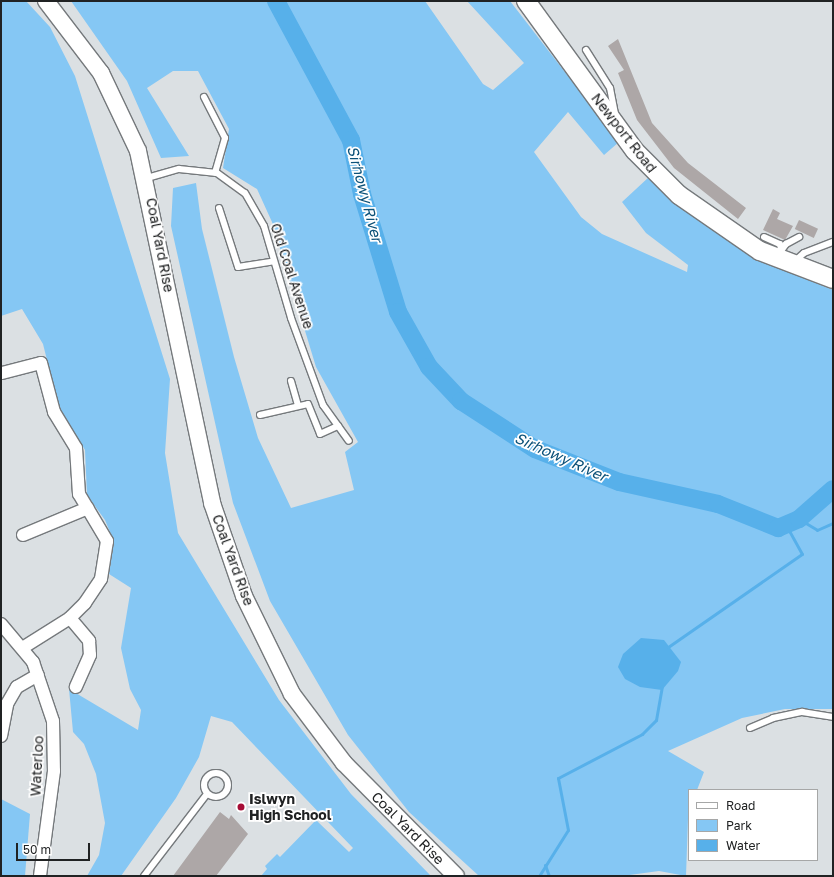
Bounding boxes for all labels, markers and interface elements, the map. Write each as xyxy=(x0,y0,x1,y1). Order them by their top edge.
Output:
street label: Newport Road xyxy=(588,90,660,176)
water label: Sirhowy River xyxy=(343,144,387,244)
street label: Coal Yard Rise xyxy=(143,196,177,294)
street label: Old Coal Avenue xyxy=(267,221,317,331)
water label: Sirhowy River xyxy=(512,429,610,485)
street label: Coal Yard Rise xyxy=(209,512,257,608)
street label: Waterloo xyxy=(27,735,47,797)
street label: Coal Yard Rise xyxy=(368,788,448,868)
legend xyxy=(688,789,818,861)
place label: Islwyn High School xyxy=(249,791,331,824)
text: Road xyxy=(726,798,755,813)
marker: Islwyn High School xyxy=(236,802,246,812)
text: Park xyxy=(726,818,752,833)
scale bar xyxy=(18,835,92,861)
text: Water xyxy=(726,838,760,853)
text: 50 m xyxy=(23,842,51,857)

